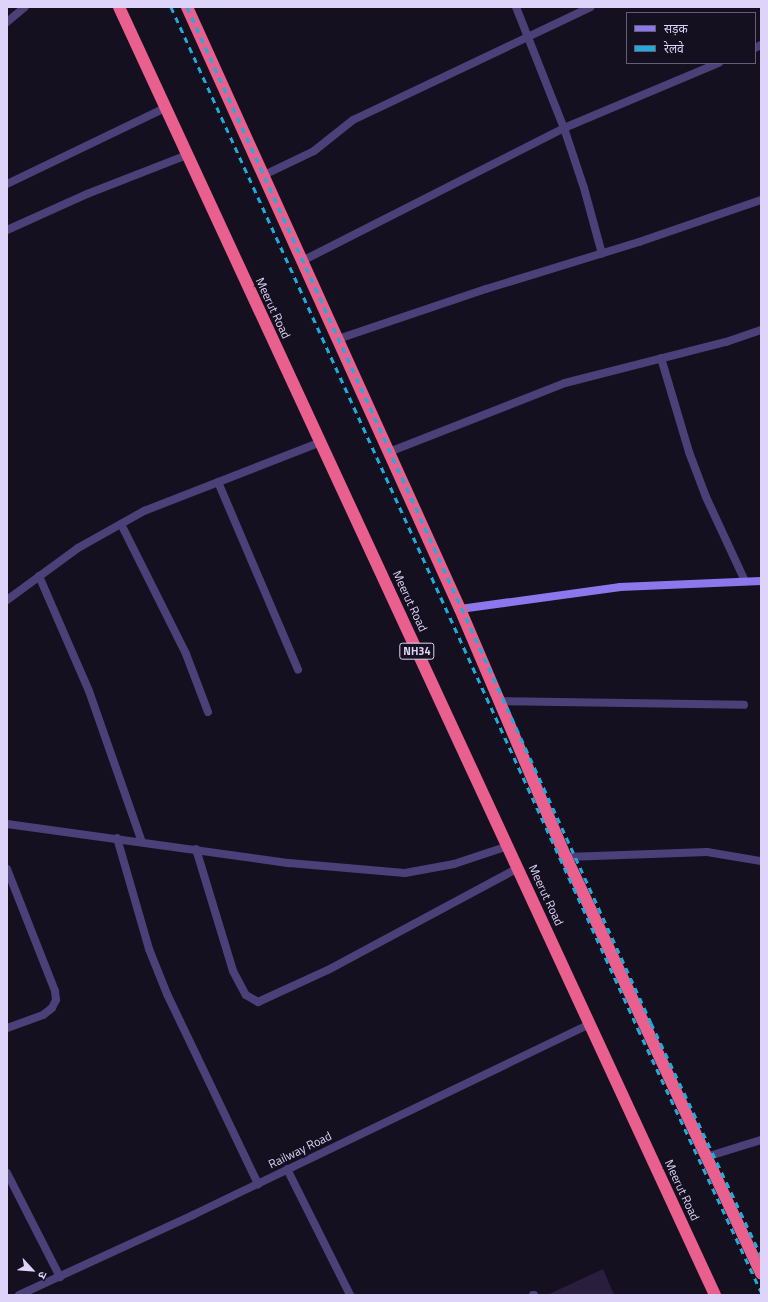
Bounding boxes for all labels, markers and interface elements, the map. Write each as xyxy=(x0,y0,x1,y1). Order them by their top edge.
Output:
legend xyxy=(626,12,756,64)
text: सड़क xyxy=(664,19,688,38)
text: रेलवे xyxy=(664,39,684,58)
street label: Meerut Road xyxy=(253,275,293,341)
street label: Meerut Road xyxy=(390,568,430,634)
road number: NH34 xyxy=(399,642,435,660)
street label: Meerut Road xyxy=(526,862,566,928)
street label: Railway Road xyxy=(266,1129,334,1171)
street label: Meerut Road xyxy=(662,1157,702,1223)
north arrow xyxy=(12,1250,52,1290)
text: उ xyxy=(34,1269,51,1282)

